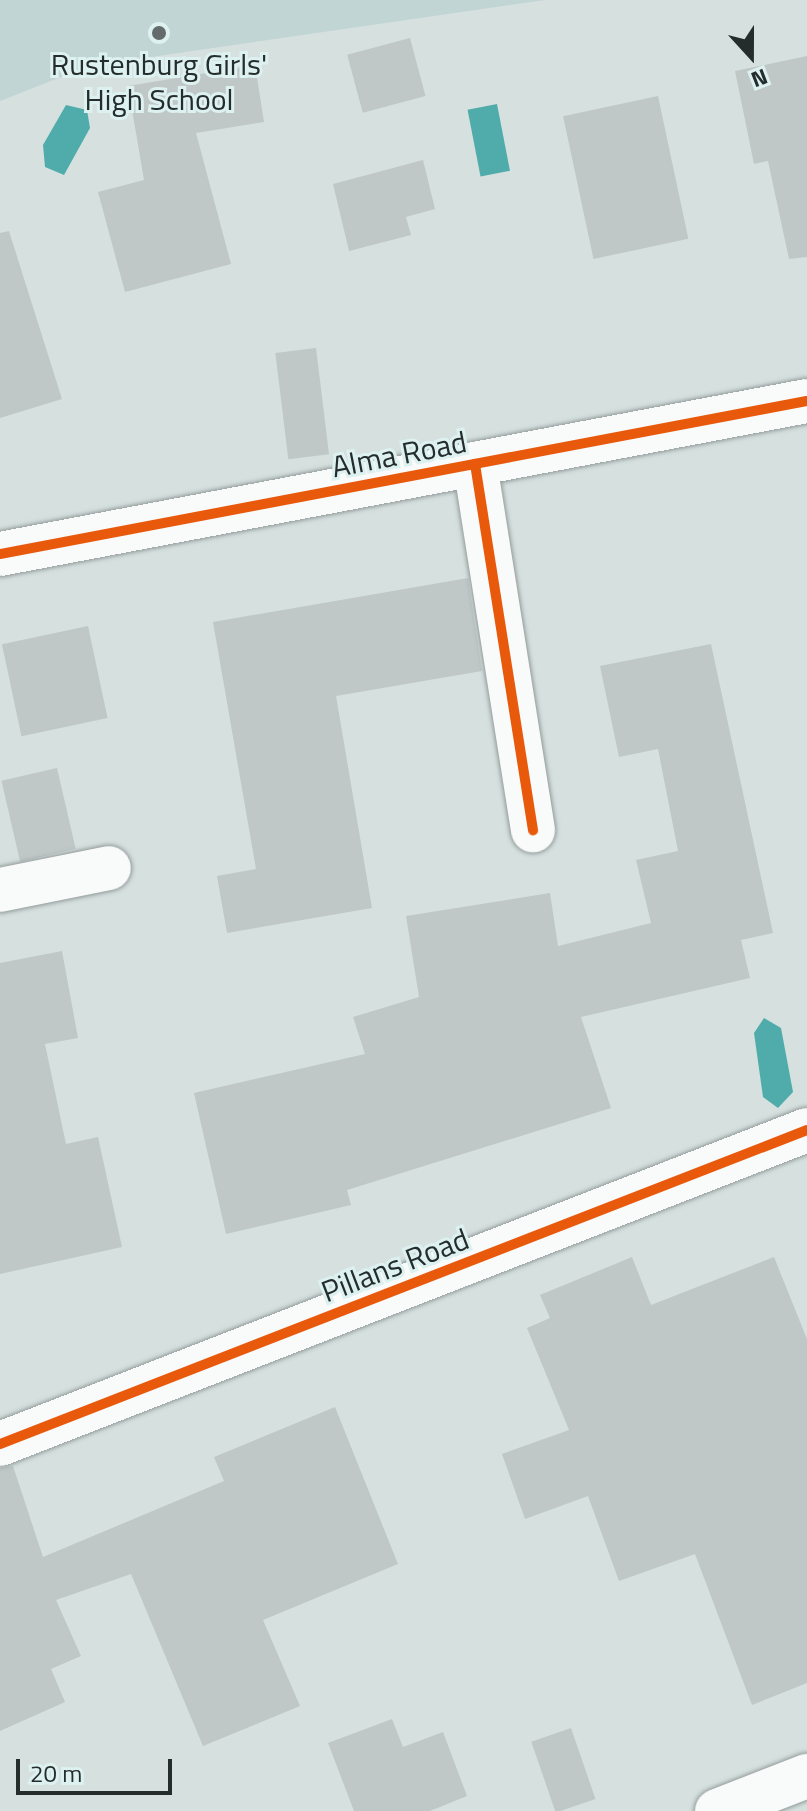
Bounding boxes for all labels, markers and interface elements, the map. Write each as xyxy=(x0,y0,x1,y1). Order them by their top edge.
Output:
north arrow xyxy=(711,16,791,96)
marker: Rustenburg Girls' High School xyxy=(150,24,168,42)
place label: Rustenburg Girls' High School xyxy=(51,46,267,116)
text: N xyxy=(746,60,773,97)
street label: Alma Road xyxy=(329,423,469,485)
street label: Pillans Road xyxy=(316,1220,474,1310)
scale bar xyxy=(20,1743,176,1793)
text: 20 m xyxy=(30,1755,82,1791)

